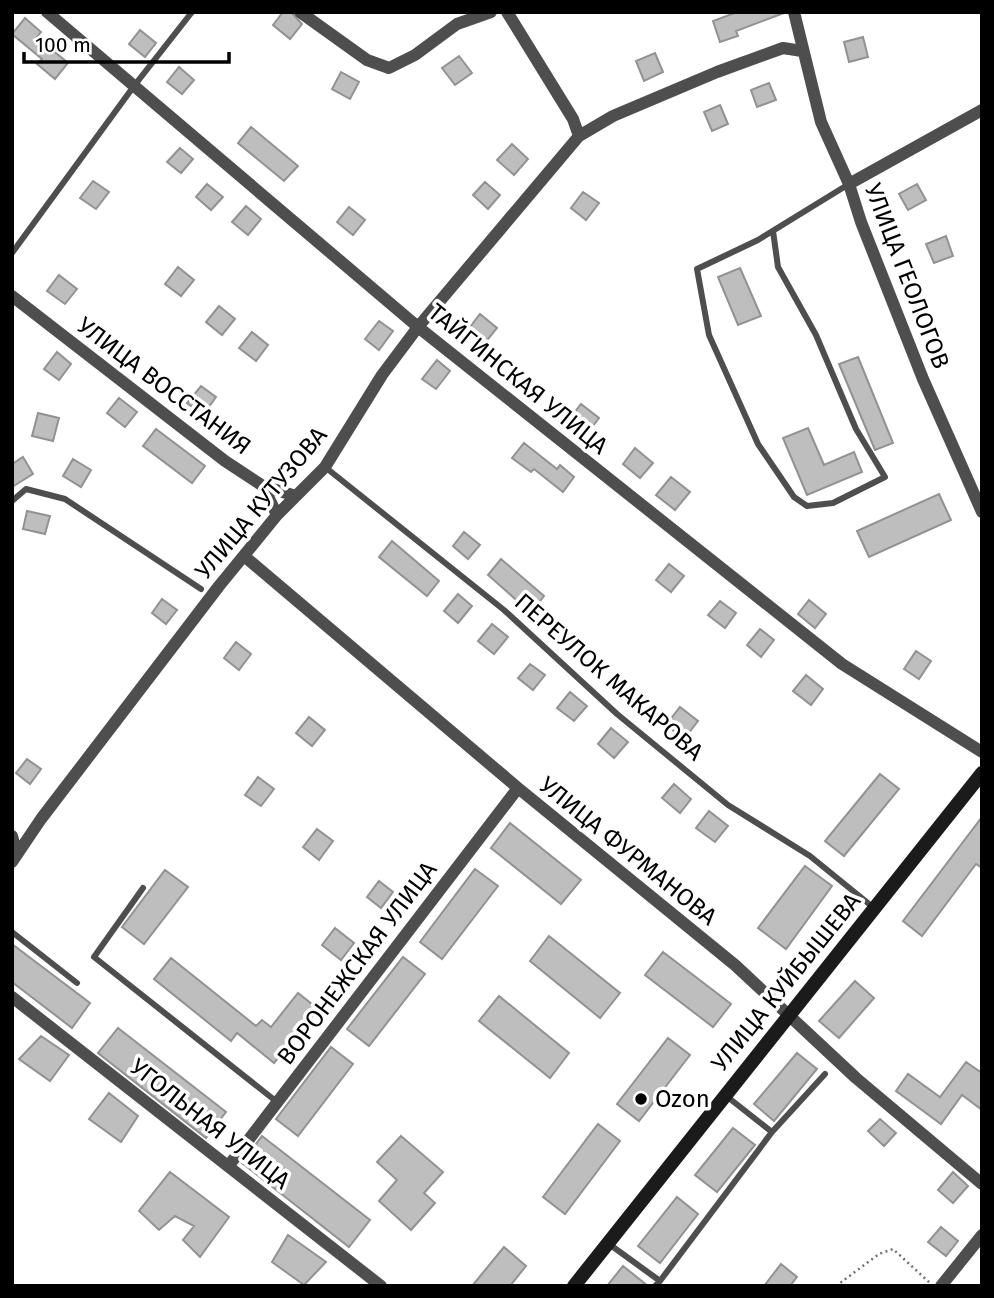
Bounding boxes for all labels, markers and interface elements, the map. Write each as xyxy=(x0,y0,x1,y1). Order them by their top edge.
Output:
scale bar xyxy=(24,21,229,65)
text: 100 m xyxy=(35,32,91,58)
street label: УЛИЦА ГЕОЛОГОВ xyxy=(859,180,955,372)
street label: ТАЙГИНСКАЯ УЛИЦА xyxy=(423,298,614,460)
street label: УЛИЦА ВОССТАНИЯ xyxy=(72,312,256,460)
street label: УЛИЦА КУТУЗОВА xyxy=(189,421,333,585)
street label: ПЕРЕУЛОК МАКАРОВА xyxy=(509,588,709,767)
street label: УЛИЦА ФУРМАНОВА xyxy=(534,771,722,931)
street label: ВОРОНЕЖСКАЯ УЛИЦА xyxy=(272,856,443,1070)
street label: УЛИЦА КУЙБЫШЕВА xyxy=(706,887,867,1077)
street label: УГОЛЬНАЯ УЛИЦА xyxy=(125,1053,296,1195)
place label: Ozon xyxy=(655,1085,710,1113)
marker: Ozon xyxy=(633,1091,649,1107)

